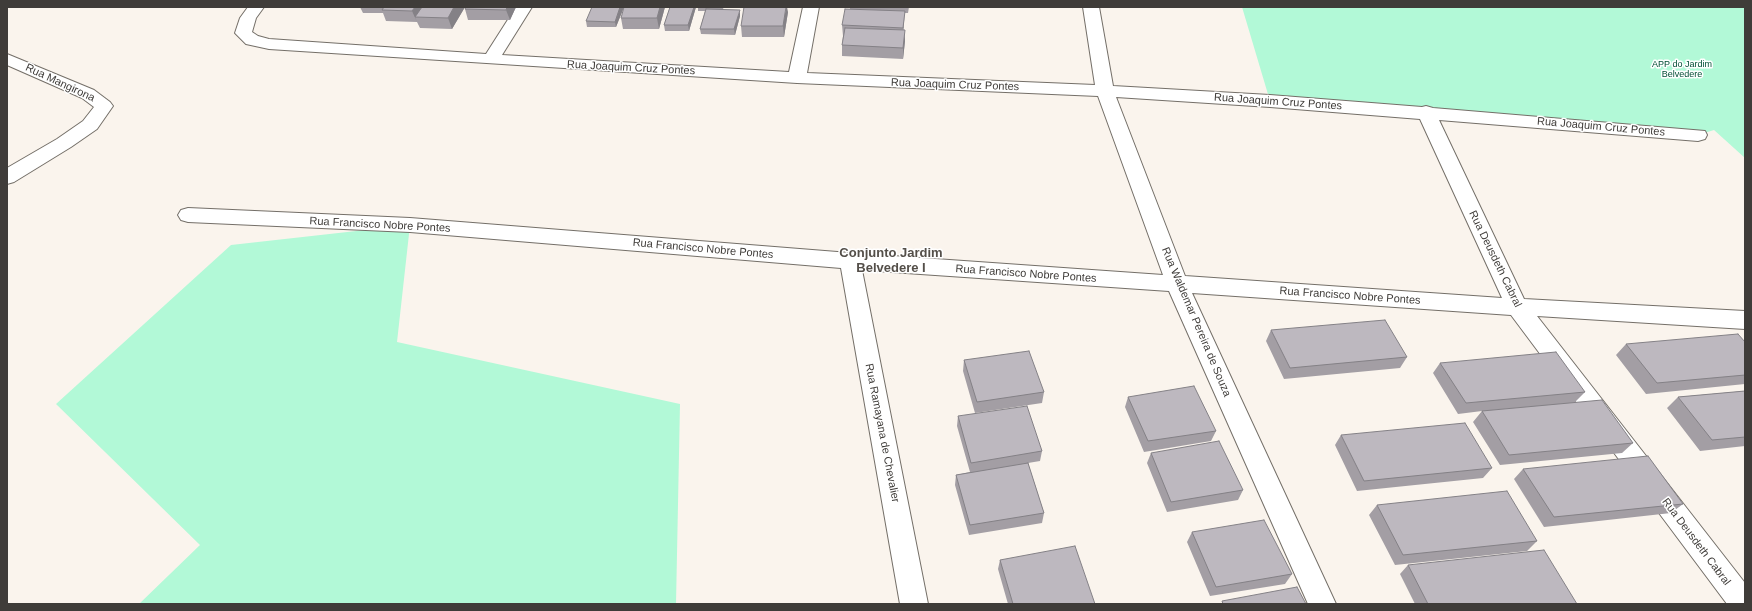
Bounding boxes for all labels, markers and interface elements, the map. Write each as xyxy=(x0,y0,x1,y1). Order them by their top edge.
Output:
street label: Rua Joaquim Cruz Pontes xyxy=(567,58,695,78)
park label: APP do Jardim Belvedere xyxy=(1652,60,1712,81)
street label: Rua Mangirona xyxy=(23,61,97,105)
street label: Rua Joaquim Cruz Pontes xyxy=(891,76,1019,94)
street label: Rua Joaquim Cruz Pontes xyxy=(1213,91,1343,113)
street label: Rua Joaquim Cruz Pontes xyxy=(1536,115,1666,139)
street label: Rua Deusdeth Cabral xyxy=(1466,209,1524,309)
street label: Rua Francisco Nobre Pontes xyxy=(309,215,451,235)
street label: Rua Francisco Nobre Pontes xyxy=(632,236,774,262)
district label: Conjunto Jardim Belvedere I xyxy=(839,245,943,276)
street label: Rua Waldemar Pereira de Souza xyxy=(1158,245,1234,399)
street label: Rua Francisco Nobre Pontes xyxy=(955,262,1097,286)
street label: Rua Francisco Nobre Pontes xyxy=(1279,284,1421,308)
street label: Rua Ramayana de Chevalier xyxy=(862,362,902,504)
street label: Rua Deusdeth Cabral xyxy=(1659,496,1733,588)

